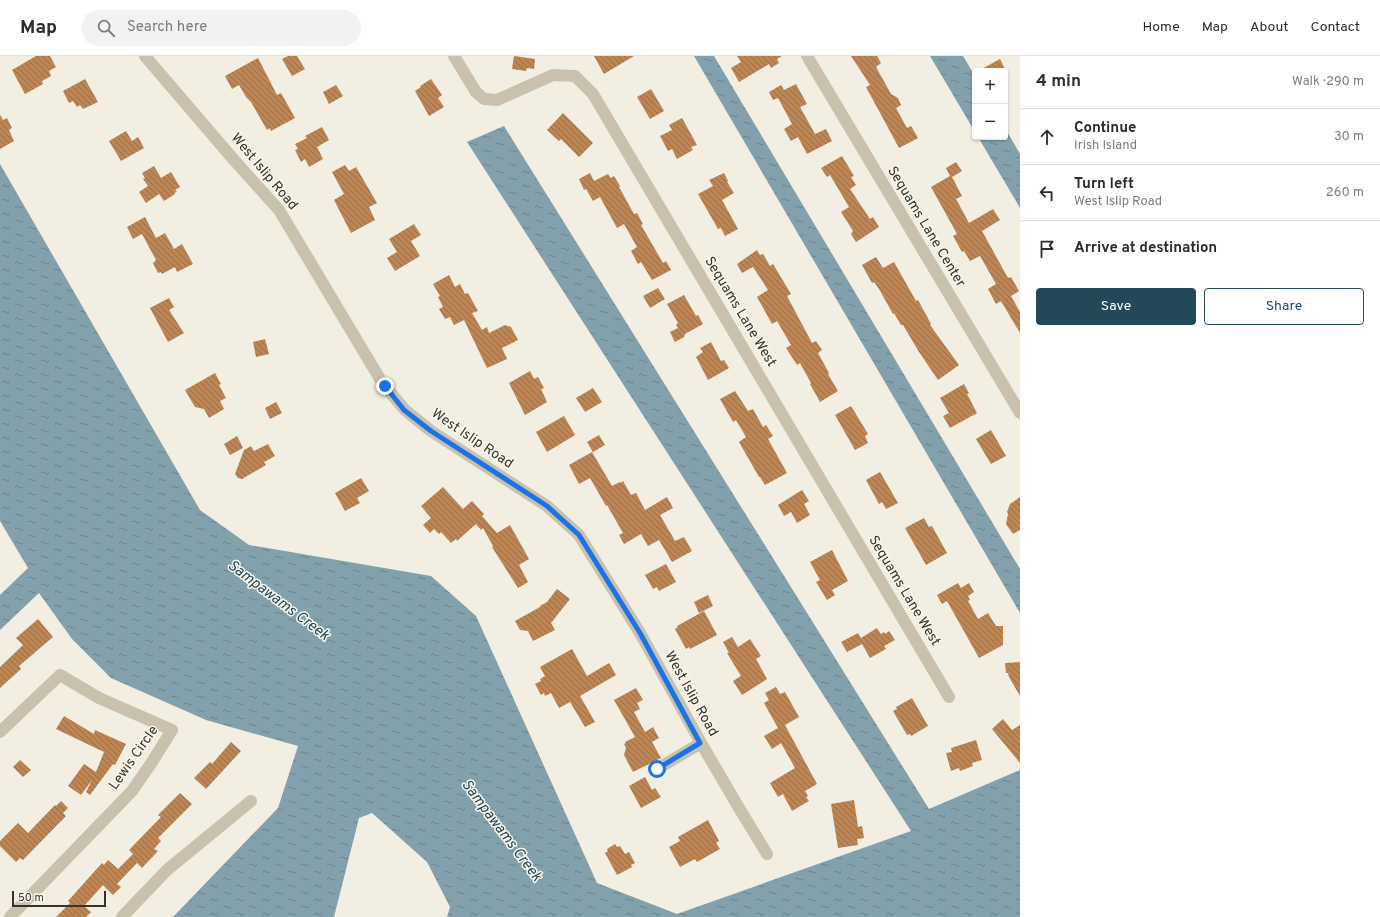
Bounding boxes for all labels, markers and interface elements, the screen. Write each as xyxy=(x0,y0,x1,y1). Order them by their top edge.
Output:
search box xyxy=(81,10,361,46)
text: Map xyxy=(20,16,57,40)
icon: search xyxy=(95,17,117,39)
text: Search here xyxy=(127,18,207,37)
text: Home xyxy=(1143,19,1180,36)
text: Map xyxy=(1202,19,1228,36)
text: About xyxy=(1250,19,1289,36)
text: Contact xyxy=(1311,19,1360,36)
map controls xyxy=(972,68,1008,140)
button: + xyxy=(972,68,1008,104)
text: 4 min xyxy=(1036,71,1081,93)
text: Walk · 290 m xyxy=(1292,74,1364,90)
button: − xyxy=(972,104,1008,140)
text: Continue xyxy=(1074,119,1136,138)
icon: ahead xyxy=(1036,126,1058,148)
text: 30 m xyxy=(1334,129,1364,145)
street label: West Islip Road xyxy=(227,130,301,214)
text: Irish Island xyxy=(1074,138,1137,154)
street label: Sequams Lane Center xyxy=(883,163,969,291)
text: Turn left xyxy=(1074,175,1134,194)
icon: left xyxy=(1036,182,1058,204)
text: 260 m xyxy=(1326,185,1364,201)
text: West Islip Road xyxy=(1074,194,1162,210)
icon: arrive xyxy=(1036,238,1058,260)
text: Arrive at destination xyxy=(1074,239,1217,258)
street label: Sequams Lane West xyxy=(700,254,780,370)
button: Save xyxy=(1036,288,1196,325)
button: Share xyxy=(1204,288,1364,325)
route end xyxy=(376,377,394,395)
street label: West Islip Road xyxy=(428,405,516,473)
street label: Sequams Lane West xyxy=(864,533,944,649)
water label: Sampawams Creek xyxy=(223,556,333,646)
street label: West Islip Road xyxy=(661,648,721,740)
street label: Lewis Circle xyxy=(106,723,162,793)
route start xyxy=(648,760,666,778)
water label: Sampawams Creek xyxy=(456,776,546,886)
scale bar xyxy=(12,889,106,908)
text: 50 m xyxy=(18,891,44,905)

